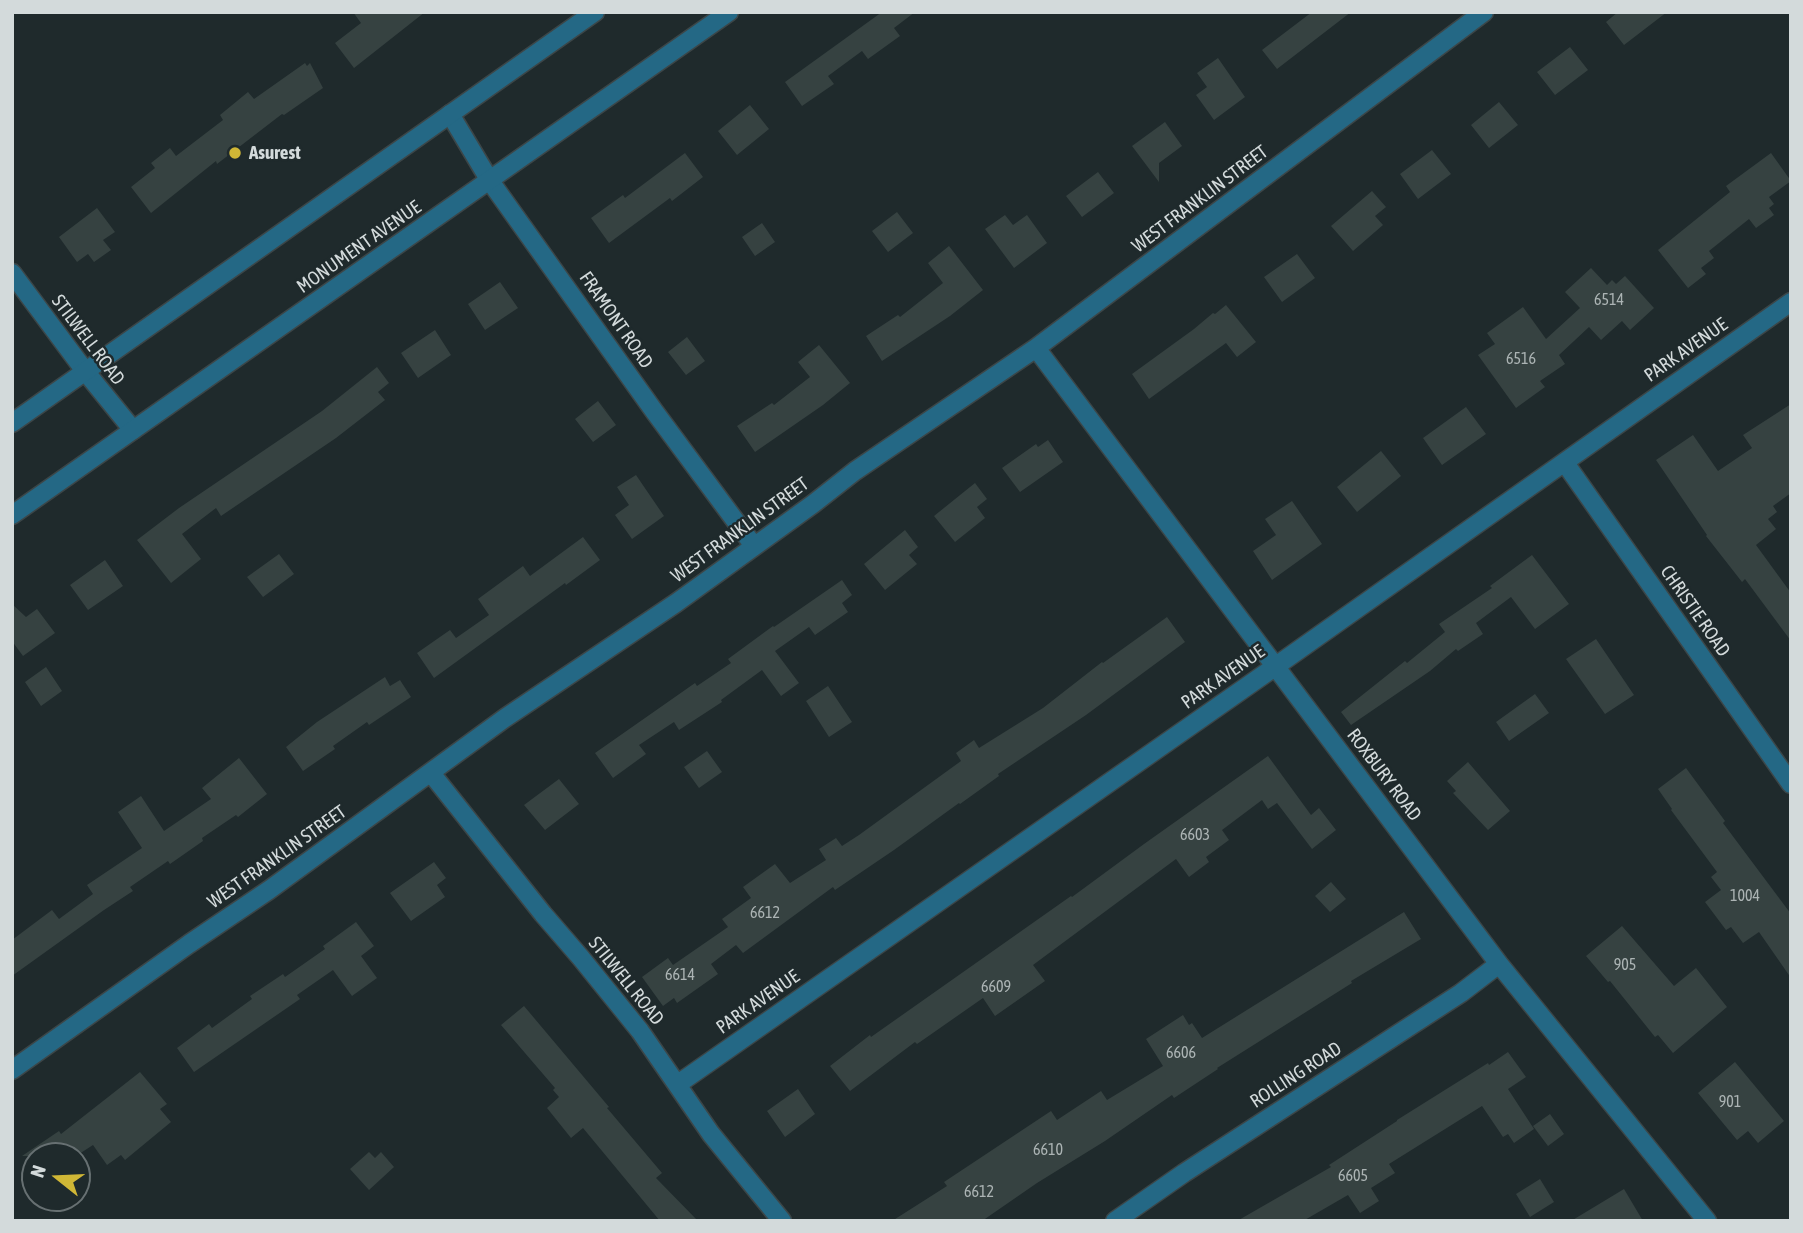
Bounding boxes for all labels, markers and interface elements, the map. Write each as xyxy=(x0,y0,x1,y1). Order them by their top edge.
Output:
street label: WEST FRANKLIN STREET xyxy=(1128,141,1272,257)
place label: Asurest xyxy=(249,142,301,164)
marker: Asurest xyxy=(227,145,243,161)
street label: MONUMENT AVENUE xyxy=(293,196,425,298)
street label: FRAMONT ROAD xyxy=(574,267,658,373)
street label: STILWELL ROAD xyxy=(47,290,129,390)
house number: 6514 xyxy=(1594,290,1624,310)
street label: PARK AVENUE xyxy=(1640,313,1732,387)
house number: 6516 xyxy=(1506,349,1536,369)
street label: WEST FRANKLIN STREET xyxy=(667,473,813,587)
street label: CHRISTIE ROAD xyxy=(1655,561,1735,661)
street label: PARK AVENUE xyxy=(1177,640,1269,714)
street label: ROXBURY ROAD xyxy=(1342,724,1426,826)
street label: WEST FRANKLIN STREET xyxy=(203,801,351,913)
house number: 6603 xyxy=(1180,825,1210,845)
house number: 1004 xyxy=(1730,886,1760,906)
house number: 6612 xyxy=(750,903,780,923)
street label: STILWELL ROAD xyxy=(583,932,669,1030)
house number: 905 xyxy=(1614,955,1636,975)
house number: 6614 xyxy=(665,965,695,985)
street label: PARK AVENUE xyxy=(712,965,804,1039)
house number: 6609 xyxy=(981,977,1011,997)
street label: ROLLING ROAD xyxy=(1246,1037,1346,1113)
house number: 6606 xyxy=(1166,1043,1196,1063)
house number: 901 xyxy=(1719,1092,1741,1112)
house number: 6610 xyxy=(1033,1140,1063,1160)
north arrow xyxy=(21,1142,91,1212)
text: N xyxy=(26,1162,50,1180)
house number: 6605 xyxy=(1338,1166,1368,1186)
house number: 6612 xyxy=(964,1182,994,1202)

